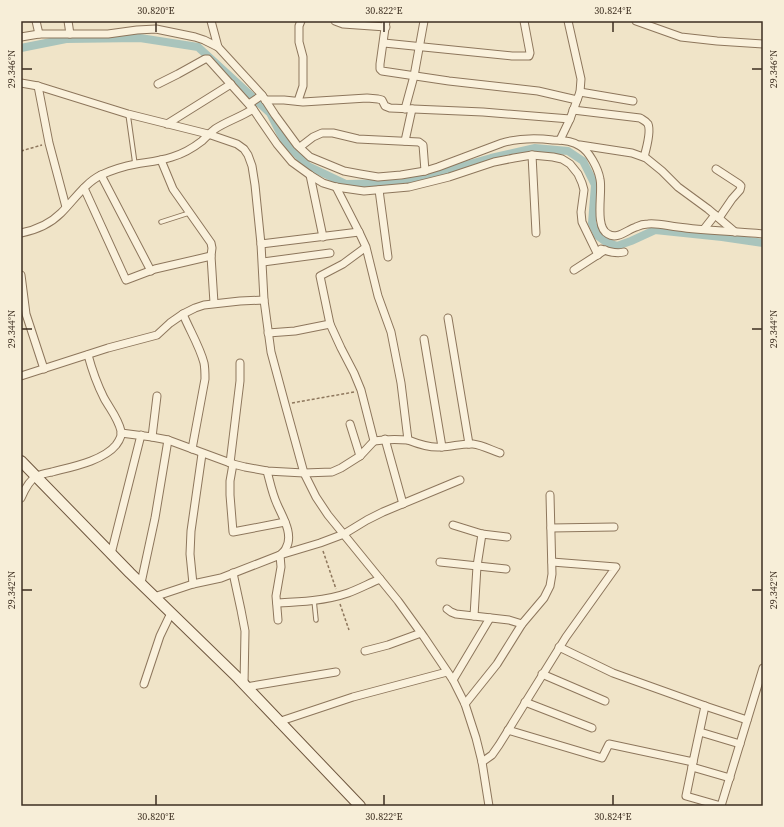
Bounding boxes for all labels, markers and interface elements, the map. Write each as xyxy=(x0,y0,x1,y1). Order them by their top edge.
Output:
text: 30.820°E xyxy=(137,4,175,17)
text: 30.822°E xyxy=(365,4,403,17)
text: 30.824°E xyxy=(594,4,632,17)
text: 29.346°N xyxy=(5,50,18,88)
text: 29.346°N xyxy=(767,50,780,88)
text: 29.344°N xyxy=(5,310,18,348)
text: 29.344°N xyxy=(767,310,780,348)
text: 29.342°N xyxy=(5,571,18,609)
text: 29.342°N xyxy=(767,571,780,609)
text: 30.820°E xyxy=(137,810,175,823)
text: 30.822°E xyxy=(365,810,403,823)
text: 30.824°E xyxy=(594,810,632,823)

